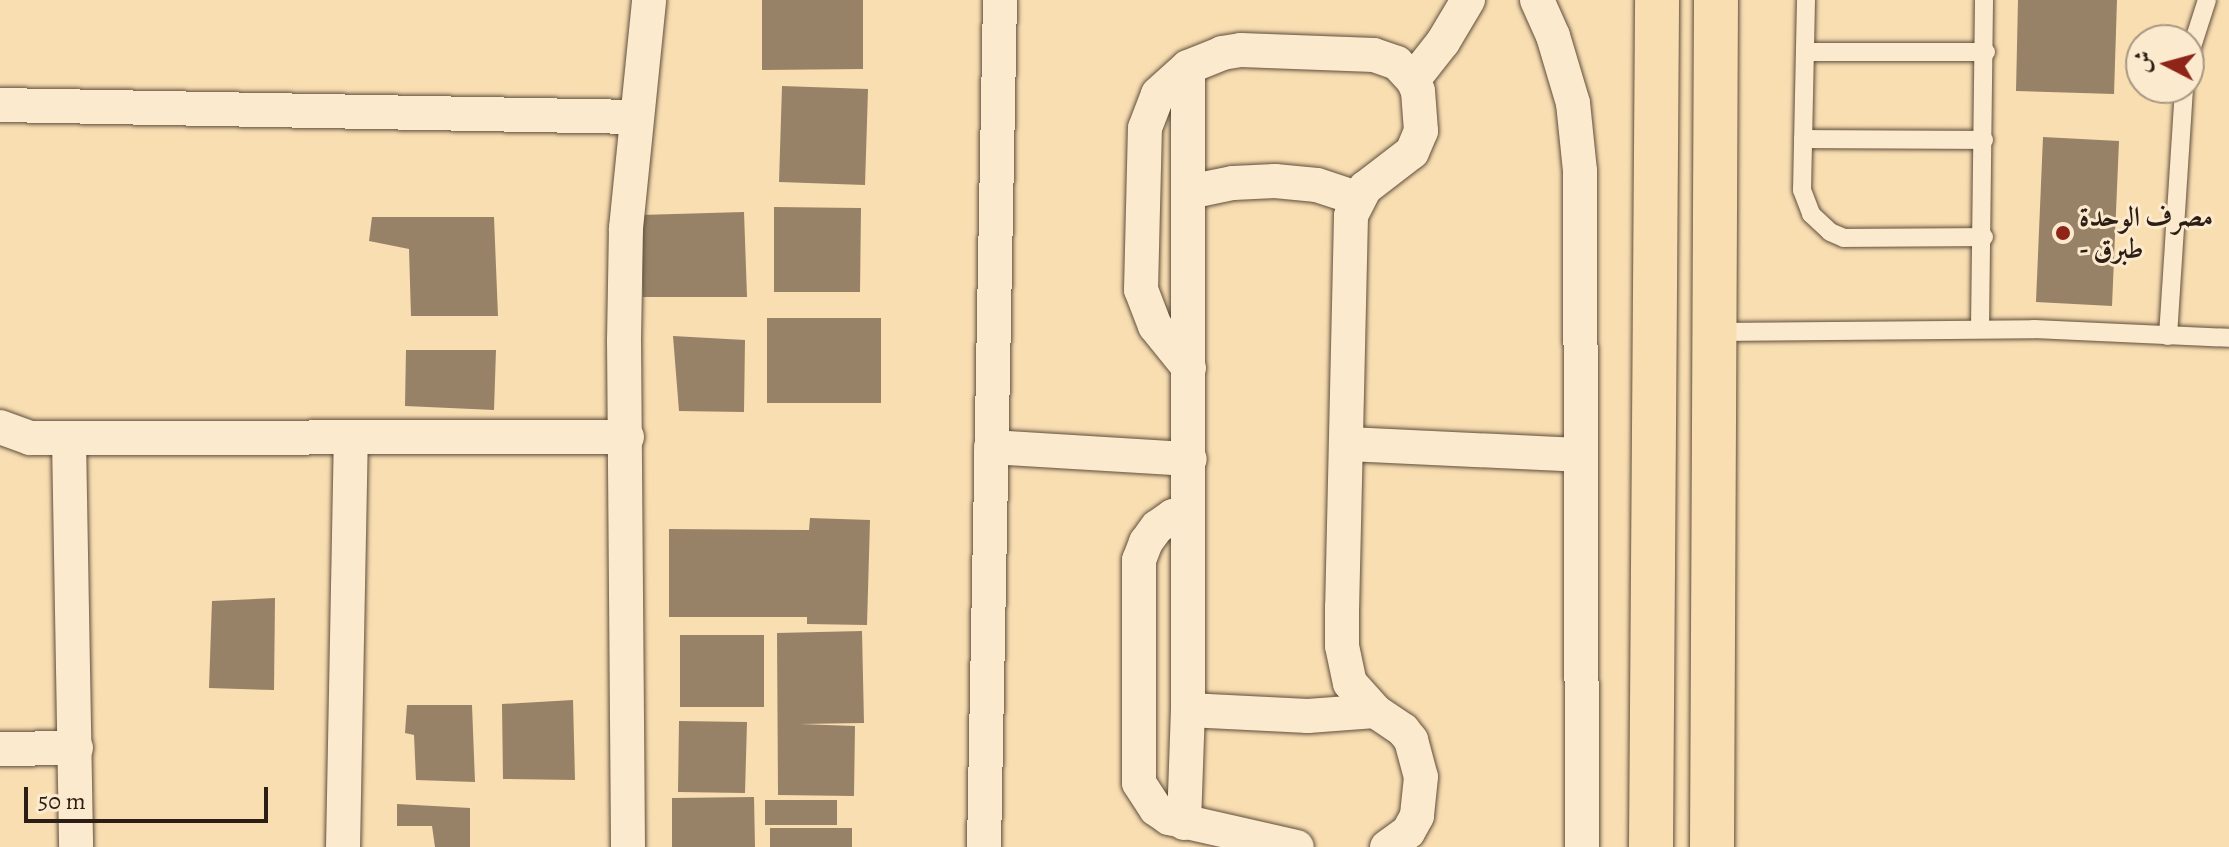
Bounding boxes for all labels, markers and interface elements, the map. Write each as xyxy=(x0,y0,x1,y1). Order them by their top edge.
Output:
north arrow xyxy=(2125,24,2205,104)
text: ش xyxy=(2127,49,2159,74)
place label: مصرف الوحدة - طبرق xyxy=(2079,200,2213,266)
marker: مصرف الوحدة - طبرق xyxy=(2054,224,2072,242)
scale bar xyxy=(28,771,272,821)
text: 50 m xyxy=(38,785,86,817)

